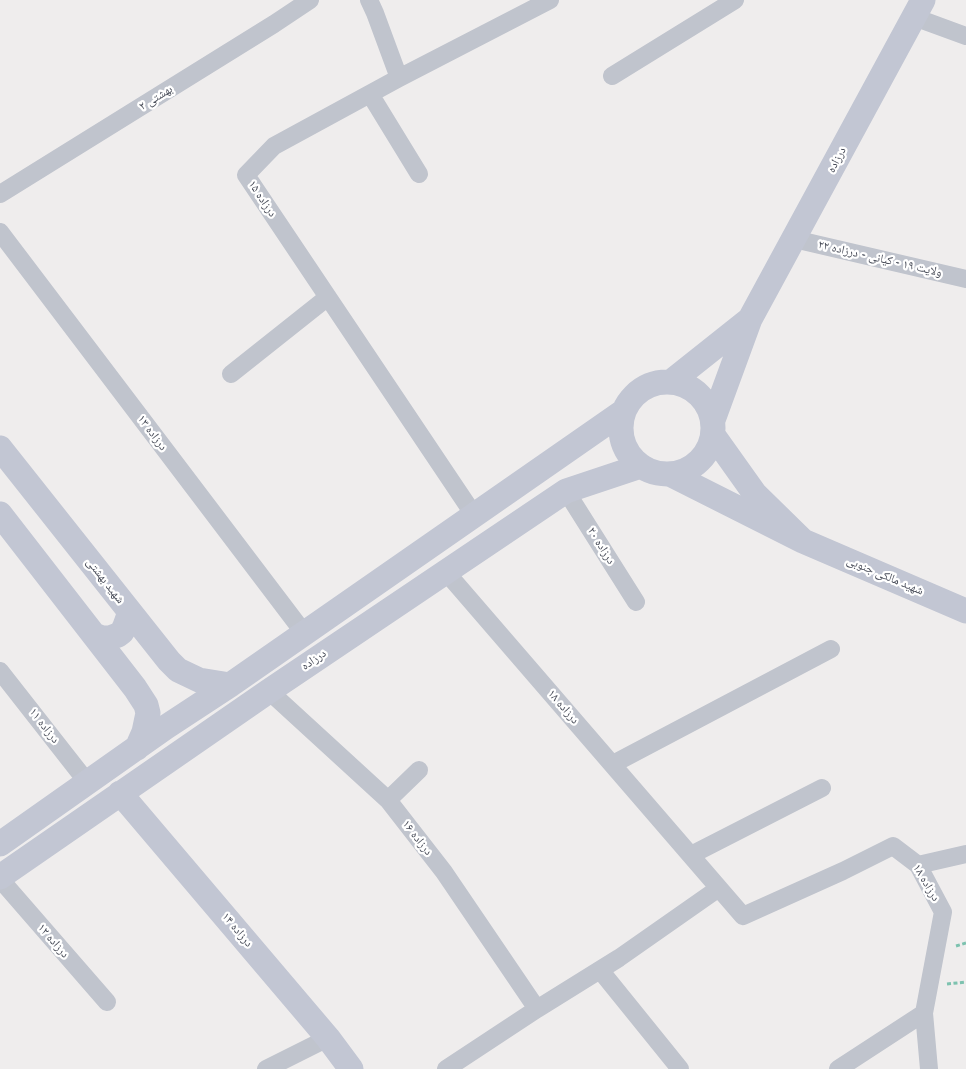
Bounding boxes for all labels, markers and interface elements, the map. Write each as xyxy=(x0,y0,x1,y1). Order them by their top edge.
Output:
street label: بهشتی ۲ xyxy=(137,82,175,114)
street label: درزاده xyxy=(824,145,850,175)
street label: درزاده ۱۵ xyxy=(245,178,279,220)
street label: ولایت ۱۹ - کیانی - درزاده ۲۲ xyxy=(817,238,943,280)
street label: درزاده ۱۳ xyxy=(134,412,170,454)
street label: درزاده ۲۰ xyxy=(584,525,618,567)
street label: شهید مالکی جنوبی xyxy=(845,553,925,599)
street label: شهید بهشتی xyxy=(83,555,127,607)
street label: درزاده xyxy=(299,646,329,674)
street label: درزاده ۱۸ xyxy=(544,687,582,727)
street label: درزاده ۱۱ xyxy=(26,705,62,747)
street label: درزاده ۱۶ xyxy=(399,817,435,859)
street label: درزاده ۱۸ xyxy=(909,862,943,904)
street label: درزاده ۱۴ xyxy=(218,910,256,950)
street label: درزاده ۱۲ xyxy=(34,921,72,961)

